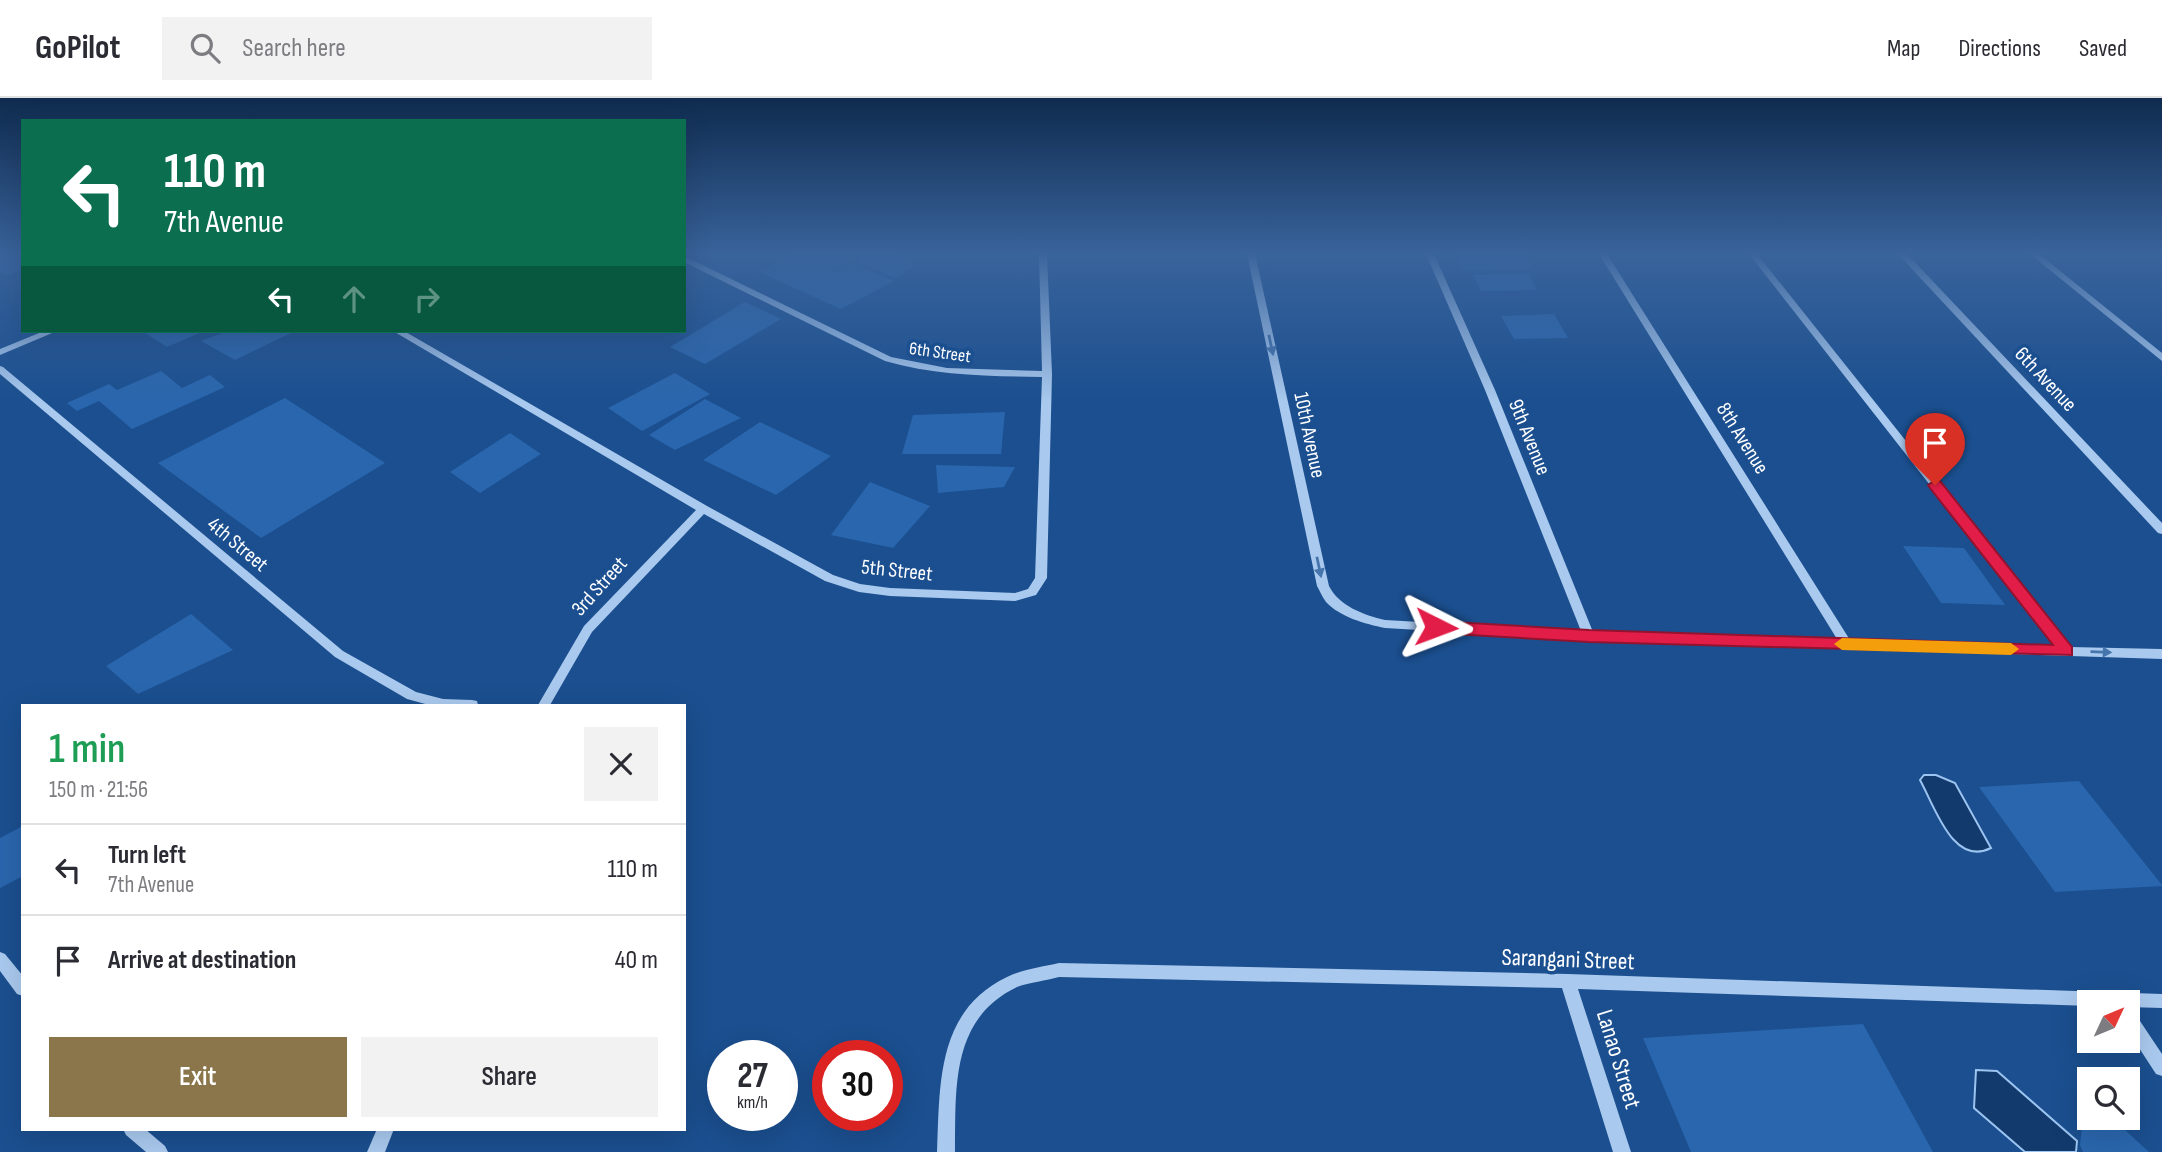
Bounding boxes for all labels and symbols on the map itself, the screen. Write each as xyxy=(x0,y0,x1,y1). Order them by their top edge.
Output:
one-way arrow xyxy=(1266,334,1277,356)
street label: 6th Street xyxy=(908,338,973,367)
street label: 6th Avenue xyxy=(2009,342,2082,417)
street label: 10th Avenue xyxy=(1288,390,1331,480)
street label: 9th Avenue xyxy=(1503,396,1556,479)
street label: 8th Avenue xyxy=(1711,398,1774,479)
pin xyxy=(1905,413,1965,485)
street label: 4th Street xyxy=(202,512,273,577)
street label: 3rd Street xyxy=(566,552,632,621)
street label: 5th Street xyxy=(860,554,934,587)
one-way arrow xyxy=(1314,556,1325,578)
position arrow xyxy=(1399,590,1473,664)
one-way arrow xyxy=(2090,647,2112,658)
street label: Sarangani Street xyxy=(1501,943,1635,976)
north arrow xyxy=(2077,990,2140,1054)
street label: Lanao Street xyxy=(1590,1006,1647,1112)
speed limit sign: 30 xyxy=(812,1040,903,1131)

